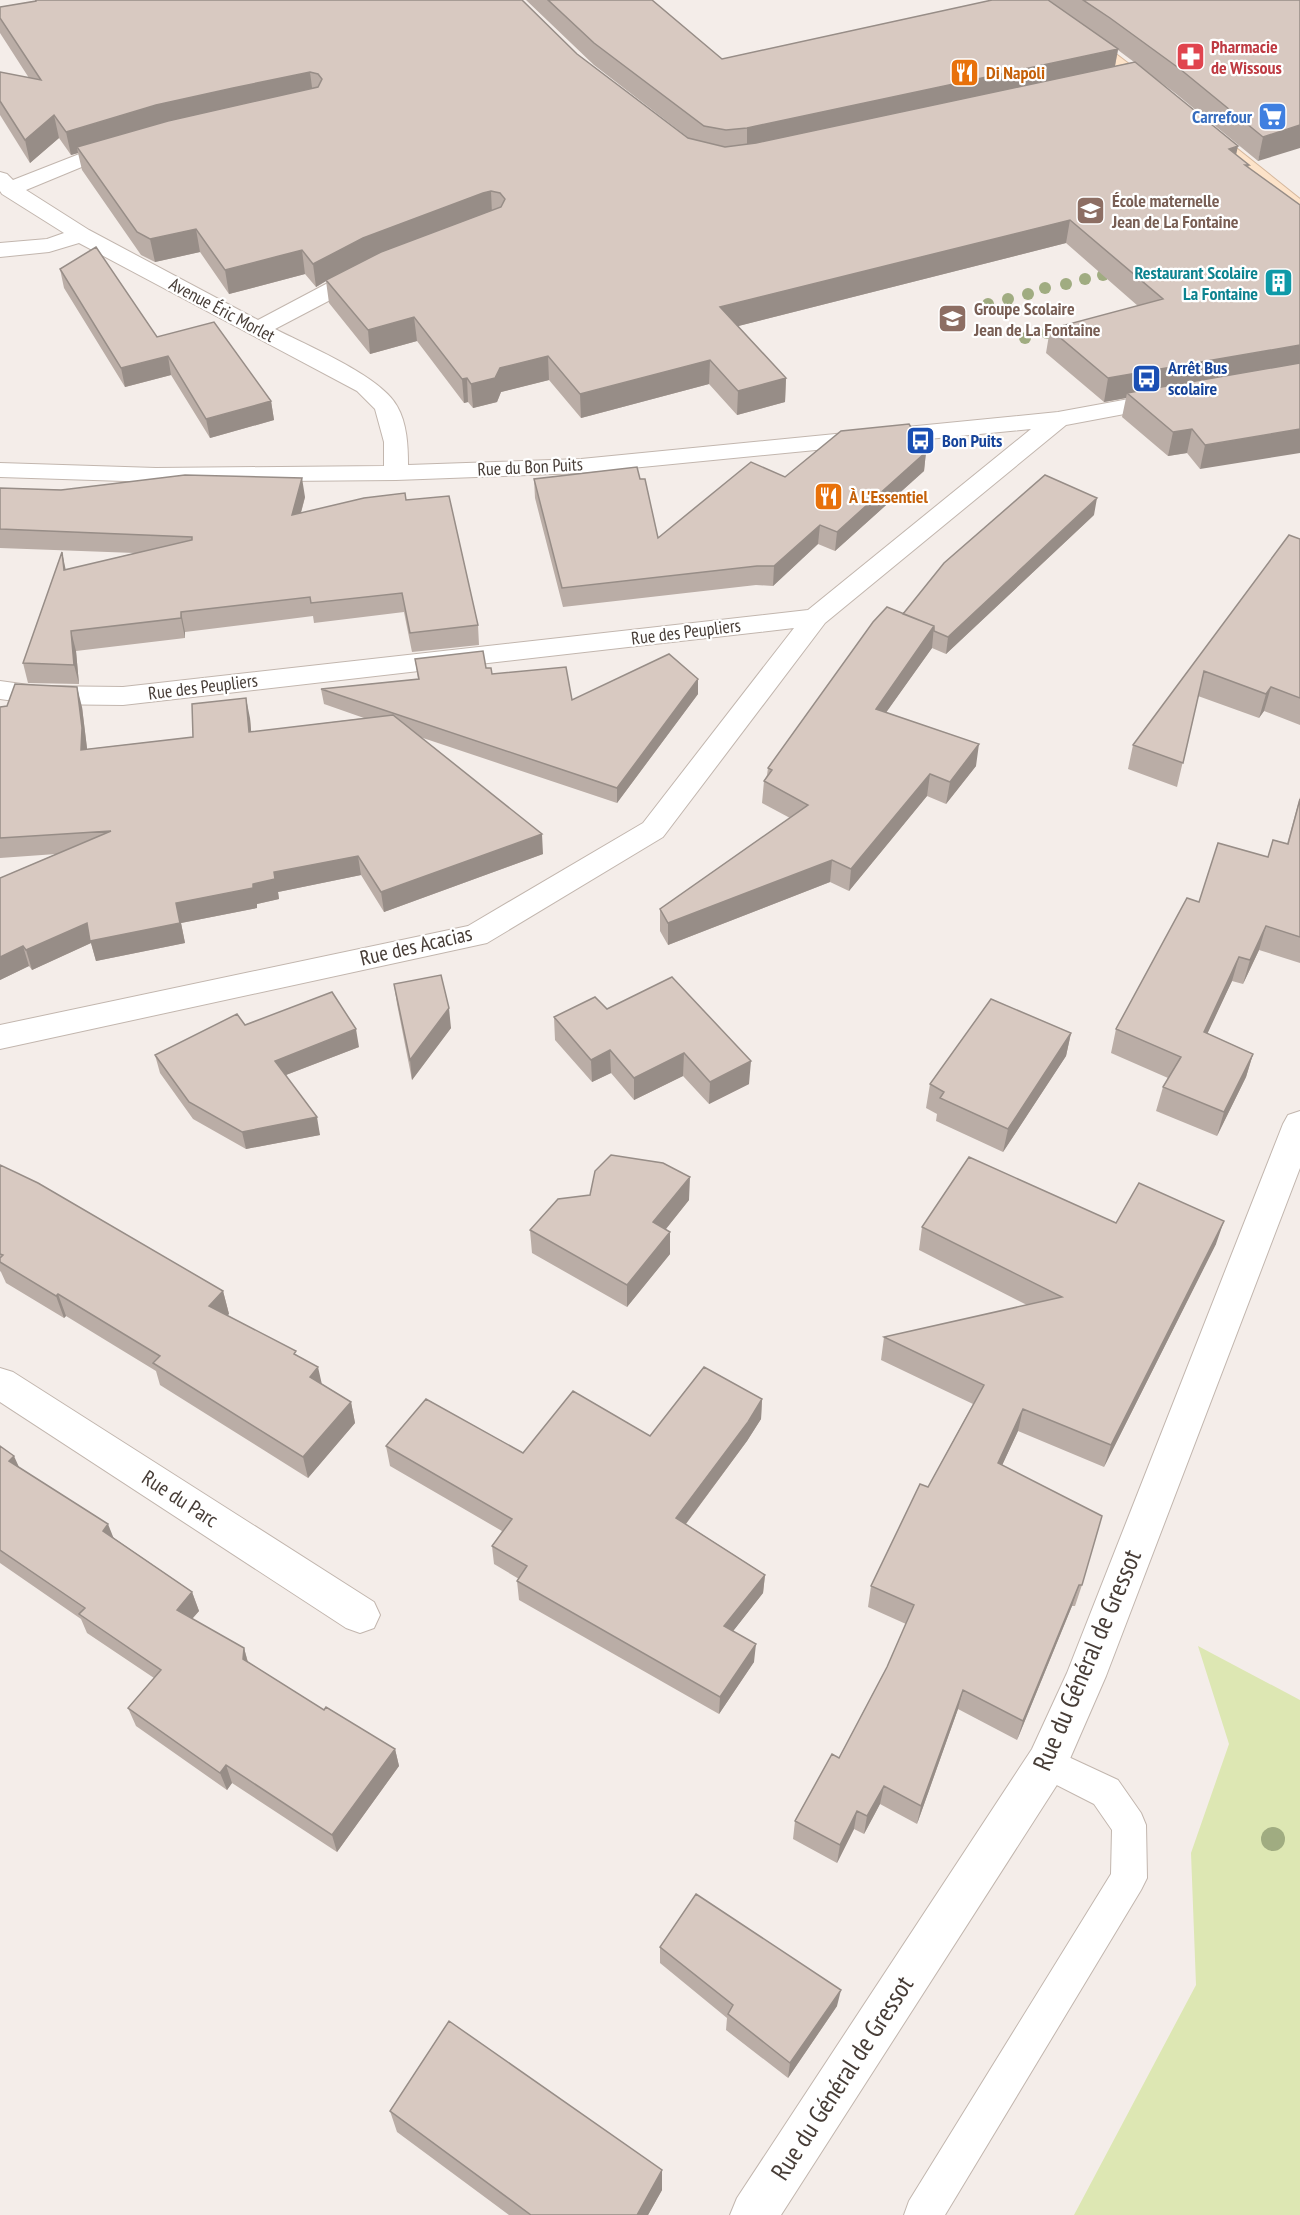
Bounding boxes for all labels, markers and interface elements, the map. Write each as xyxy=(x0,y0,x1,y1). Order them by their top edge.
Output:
place label: Pharmacie de Wissous xyxy=(1211,35,1282,79)
pharmacy icon: Pharmacie de Wissous xyxy=(1174,41,1206,73)
restaurant icon: Di Napoli xyxy=(949,57,981,89)
place label: Di Napoli xyxy=(986,61,1045,84)
supermarket icon: Carrefour xyxy=(1257,101,1289,133)
place label: Carrefour xyxy=(1192,105,1253,128)
place label: École maternelle Jean de La Fontaine xyxy=(1111,189,1239,233)
school or university icon: École maternelle Jean de La Fontaine xyxy=(1075,195,1107,227)
place label: Restaurant Scolaire La Fontaine xyxy=(1134,261,1258,305)
building icon: Restaurant Scolaire La Fontaine xyxy=(1263,267,1295,299)
street label: Avenue Éric Morlet xyxy=(165,272,279,347)
place label: Groupe Scolaire Jean de La Fontaine xyxy=(973,297,1101,341)
school or university icon: Groupe Scolaire Jean de La Fontaine xyxy=(937,303,969,335)
place label: Arrêt Bus scolaire xyxy=(1167,356,1227,400)
bus stop icon: Arrêt Bus scolaire xyxy=(1131,362,1163,394)
bus stop icon: Bon Puits xyxy=(905,425,937,457)
place label: Bon Puits xyxy=(942,429,1002,452)
street label: Rue du Bon Puits xyxy=(477,452,583,481)
restaurant icon: À L'Essentiel xyxy=(812,481,844,513)
place label: À L'Essentiel xyxy=(848,485,929,508)
street label: Rue des Peupliers xyxy=(630,613,742,650)
street label: Rue des Peupliers xyxy=(147,668,259,705)
street label: Rue des Acacias xyxy=(357,920,475,972)
street label: Rue du Parc xyxy=(137,1464,224,1533)
street label: Rue du Général de Gressot xyxy=(1025,1544,1148,1775)
street label: Rue du Général de Gressot xyxy=(763,1969,920,2186)

